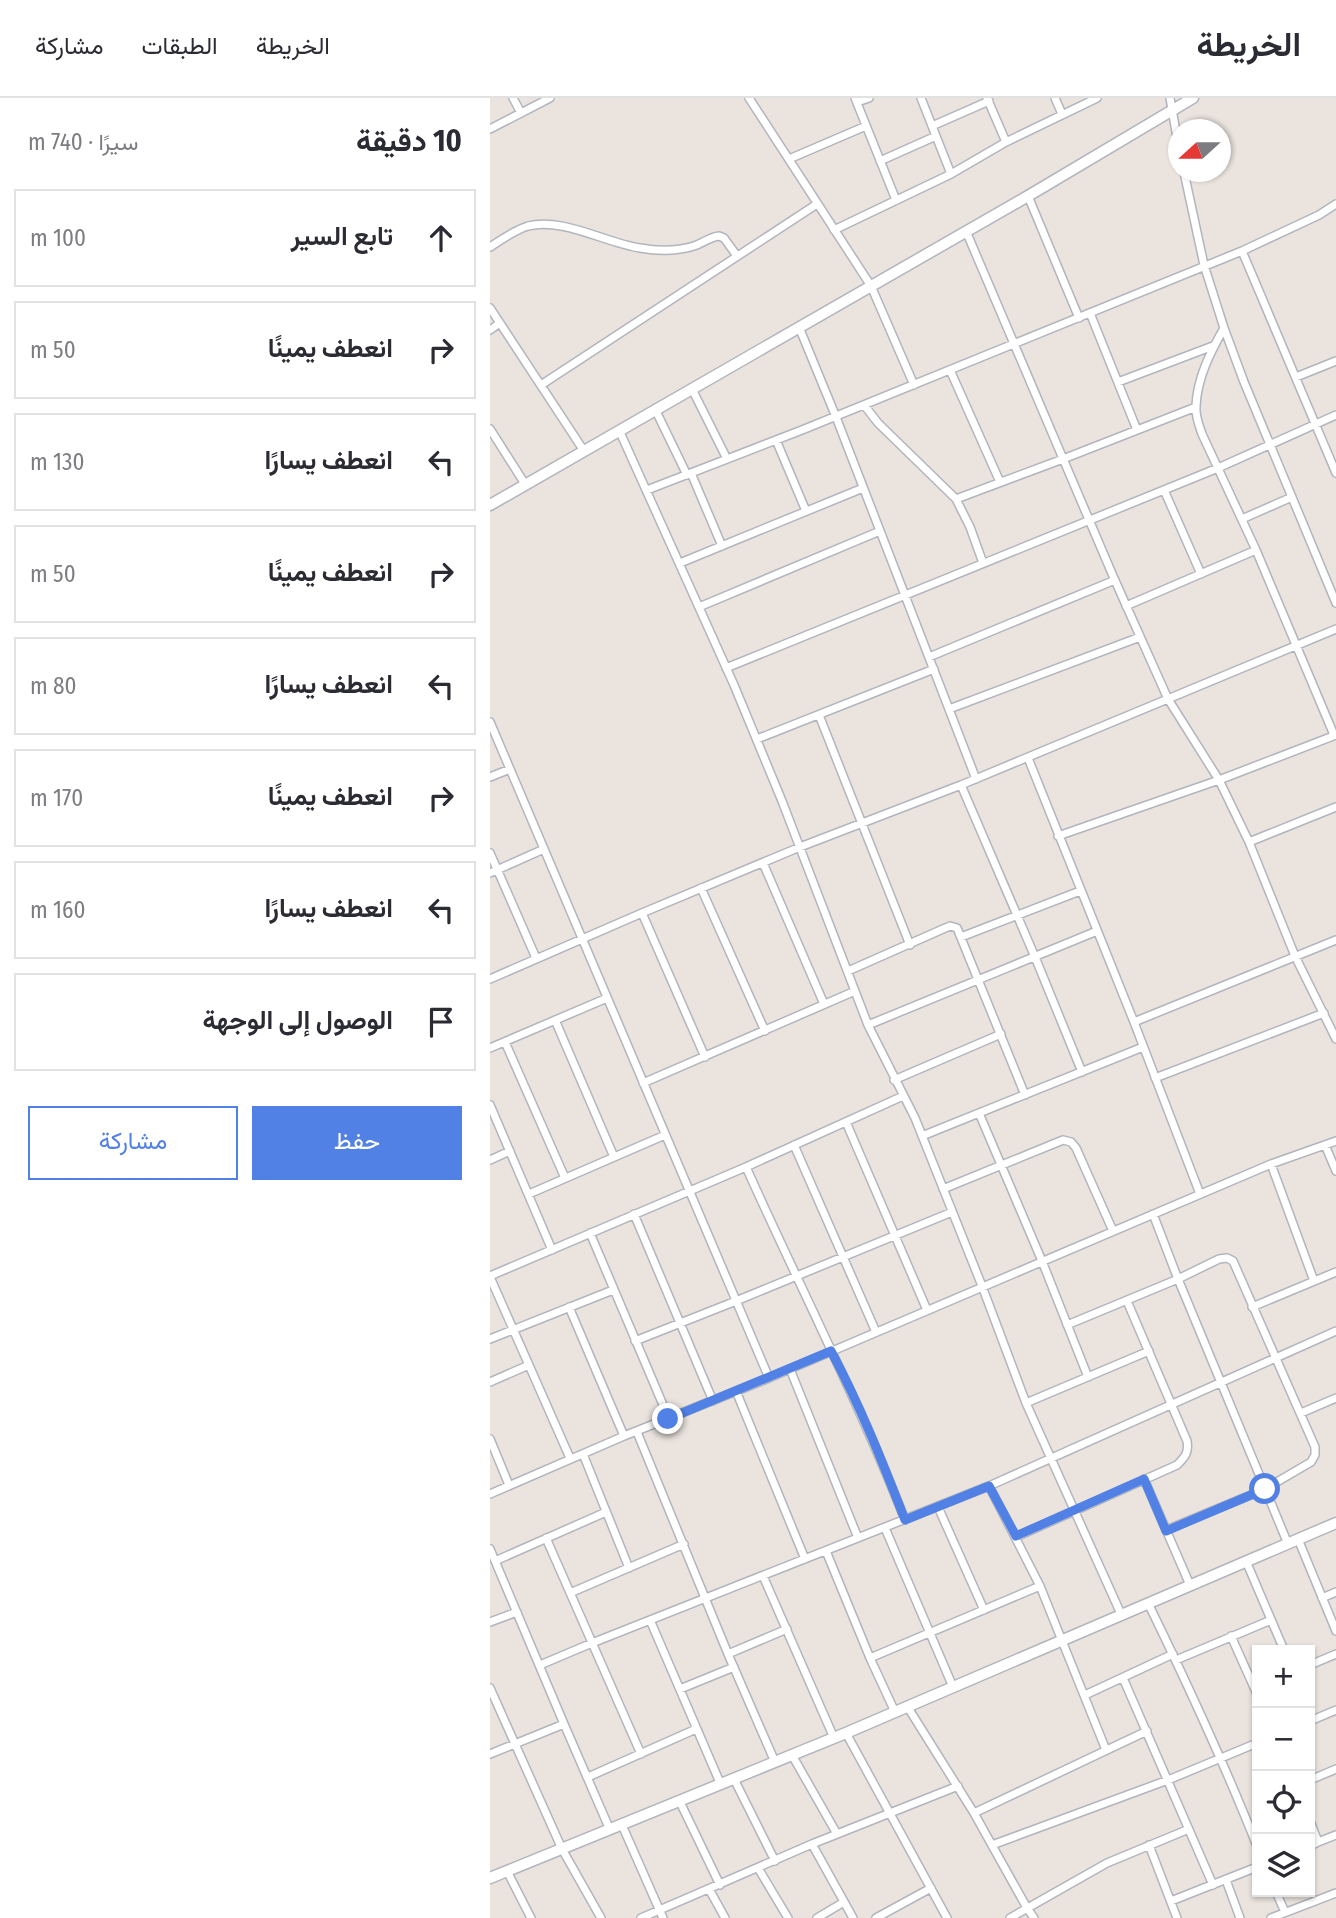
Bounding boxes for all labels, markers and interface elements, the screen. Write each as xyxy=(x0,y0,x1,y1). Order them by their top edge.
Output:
text: الخريطة xyxy=(1197,25,1301,65)
text: مشاركة xyxy=(35,32,103,60)
text: الطبقات xyxy=(141,32,218,60)
text: الخريطة xyxy=(256,32,330,60)
north arrow xyxy=(1168,119,1231,182)
text: 10 دقيقة xyxy=(356,123,462,159)
text: سيرًا · 740 m xyxy=(28,128,138,156)
icon: ahead xyxy=(422,219,460,257)
text: تابع السير xyxy=(291,221,393,252)
text: 100 m xyxy=(30,224,86,252)
icon: right xyxy=(422,331,460,369)
text: انعطف يمينًا xyxy=(268,333,393,364)
text: 50 m xyxy=(30,336,76,364)
icon: left xyxy=(422,443,460,481)
text: انعطف يسارًا xyxy=(265,445,393,476)
text: 130 m xyxy=(30,448,84,476)
icon: right xyxy=(422,555,460,593)
text: انعطف يمينًا xyxy=(268,557,393,588)
text: 50 m xyxy=(30,560,76,588)
icon: left xyxy=(422,667,460,705)
text: انعطف يسارًا xyxy=(265,669,393,700)
text: 80 m xyxy=(30,672,77,700)
icon: right xyxy=(422,779,460,817)
text: انعطف يمينًا xyxy=(268,781,393,812)
text: 170 m xyxy=(30,784,83,812)
icon: left xyxy=(422,891,460,929)
text: انعطف يسارًا xyxy=(265,893,393,924)
text: 160 m xyxy=(30,896,85,924)
icon: arrive xyxy=(422,1003,460,1041)
text: الوصول إلى الوجهة xyxy=(202,1005,393,1036)
button: مشاركة xyxy=(28,1106,238,1180)
button: حفظ xyxy=(252,1106,462,1180)
route end xyxy=(652,1403,683,1434)
route start xyxy=(1249,1473,1280,1504)
map controls xyxy=(1252,1645,1315,1897)
button: + xyxy=(1252,1645,1315,1708)
button: − xyxy=(1252,1708,1315,1771)
button: locate xyxy=(1252,1771,1315,1834)
button: layers xyxy=(1252,1834,1315,1897)

